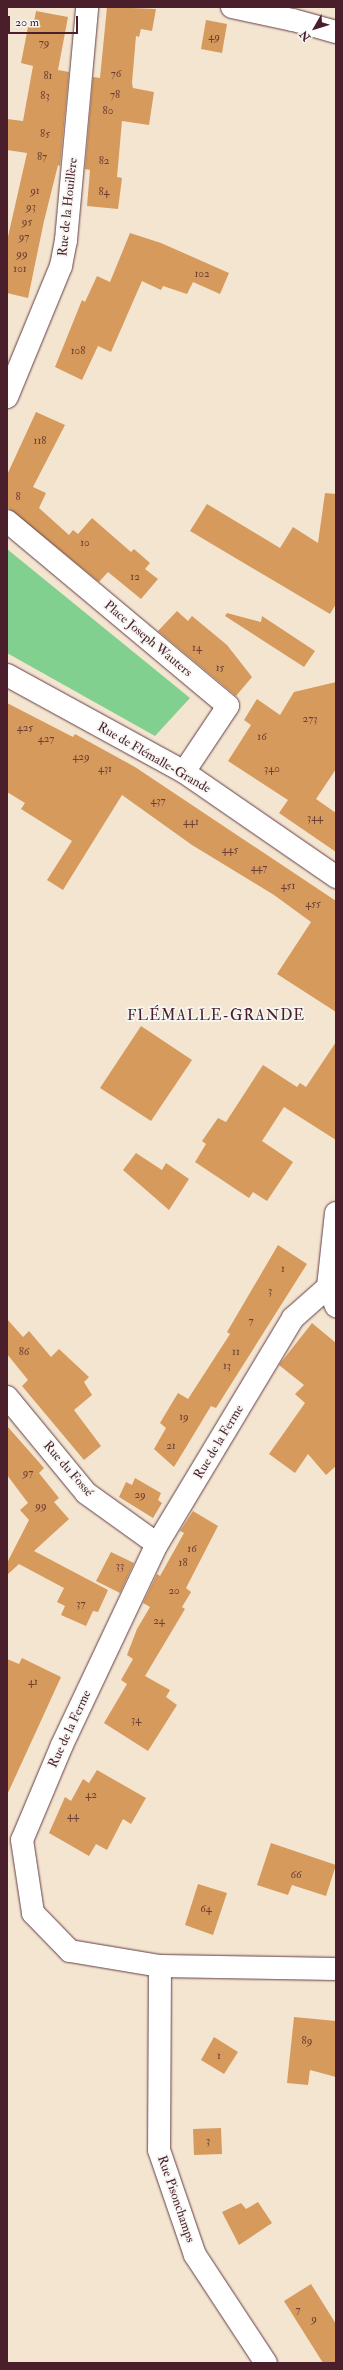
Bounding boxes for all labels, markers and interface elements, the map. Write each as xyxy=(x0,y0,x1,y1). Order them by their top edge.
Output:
scale bar xyxy=(10,8,80,34)
north arrow xyxy=(295,8,335,48)
text: 20 m xyxy=(15,15,39,30)
text: N xyxy=(297,28,313,44)
house number: 49 xyxy=(208,30,220,44)
house number: 79 xyxy=(39,36,49,50)
house number: 76 xyxy=(111,67,121,81)
house number: 81 xyxy=(43,69,53,83)
house number: 78 xyxy=(110,88,120,102)
house number: 83 xyxy=(40,89,50,103)
house number: 80 xyxy=(103,104,113,118)
house number: 85 xyxy=(40,127,50,141)
house number: 87 xyxy=(37,150,47,164)
house number: 82 xyxy=(99,154,109,168)
street label: Rue de la Houillère xyxy=(55,157,81,257)
house number: 91 xyxy=(30,184,40,198)
house number: 84 xyxy=(98,185,110,199)
house number: 93 xyxy=(26,200,36,214)
house number: 95 xyxy=(22,215,32,229)
house number: 97 xyxy=(19,230,29,244)
house number: 99 xyxy=(16,247,28,261)
house number: 101 xyxy=(13,262,27,276)
house number: 102 xyxy=(194,267,210,281)
house number: 108 xyxy=(71,344,85,358)
house number: 118 xyxy=(33,434,47,448)
house number: 8 xyxy=(15,490,21,504)
house number: 10 xyxy=(80,536,90,550)
house number: 12 xyxy=(130,570,140,584)
street label: Place Joseph Wauters xyxy=(101,598,195,680)
house number: 14 xyxy=(192,641,202,655)
house number: 15 xyxy=(216,661,224,675)
house number: 273 xyxy=(303,712,317,726)
street label: Rue de Flémalle-Grande xyxy=(95,719,213,797)
house number: 425 xyxy=(17,721,33,735)
house number: 16 xyxy=(257,730,267,744)
house number: 427 xyxy=(38,732,54,746)
house number: 429 xyxy=(72,750,90,764)
house number: 431 xyxy=(98,762,112,776)
house number: 340 xyxy=(264,762,280,776)
house number: 437 xyxy=(150,794,166,808)
house number: 344 xyxy=(307,811,323,825)
house number: 441 xyxy=(183,815,199,829)
house number: 445 xyxy=(222,843,238,857)
house number: 447 xyxy=(251,861,267,875)
house number: 451 xyxy=(281,879,295,893)
house number: 455 xyxy=(305,897,321,911)
district label: FLÉMALLE-GRANDE xyxy=(127,1007,305,1025)
house number: 1 xyxy=(281,1262,285,1276)
house number: 3 xyxy=(268,1284,272,1298)
house number: 7 xyxy=(248,1314,254,1328)
house number: 86 xyxy=(19,1345,29,1359)
house number: 11 xyxy=(232,1345,240,1359)
house number: 13 xyxy=(223,1359,231,1373)
street label: Rue de la Ferme xyxy=(191,1402,247,1482)
house number: 19 xyxy=(179,1410,189,1424)
street label: Rue du Fossé xyxy=(40,1438,96,1500)
house number: 21 xyxy=(166,1439,176,1453)
house number: 97 xyxy=(23,1466,33,1480)
house number: 29 xyxy=(134,1488,146,1502)
house number: 99 xyxy=(35,1499,47,1513)
house number: 16 xyxy=(187,1542,197,1556)
house number: 18 xyxy=(178,1556,188,1570)
house number: 33 xyxy=(116,1559,124,1573)
house number: 20 xyxy=(168,1584,180,1598)
house number: 37 xyxy=(76,1597,86,1611)
house number: 24 xyxy=(153,1614,165,1628)
house number: 41 xyxy=(28,1675,38,1689)
street label: Rue de la Ferme xyxy=(45,1688,95,1770)
house number: 34 xyxy=(131,1713,141,1727)
house number: 42 xyxy=(85,1788,97,1802)
house number: 44 xyxy=(67,1809,79,1823)
house number: 66 xyxy=(290,1868,302,1882)
house number: 64 xyxy=(200,1902,212,1916)
house number: 89 xyxy=(302,2034,312,2048)
house number: 1 xyxy=(217,2049,221,2063)
house number: 3 xyxy=(206,2134,210,2148)
street label: Rue Pisonchamps xyxy=(154,2153,198,2245)
house number: 7 xyxy=(295,2303,301,2317)
house number: 9 xyxy=(311,2312,317,2326)

